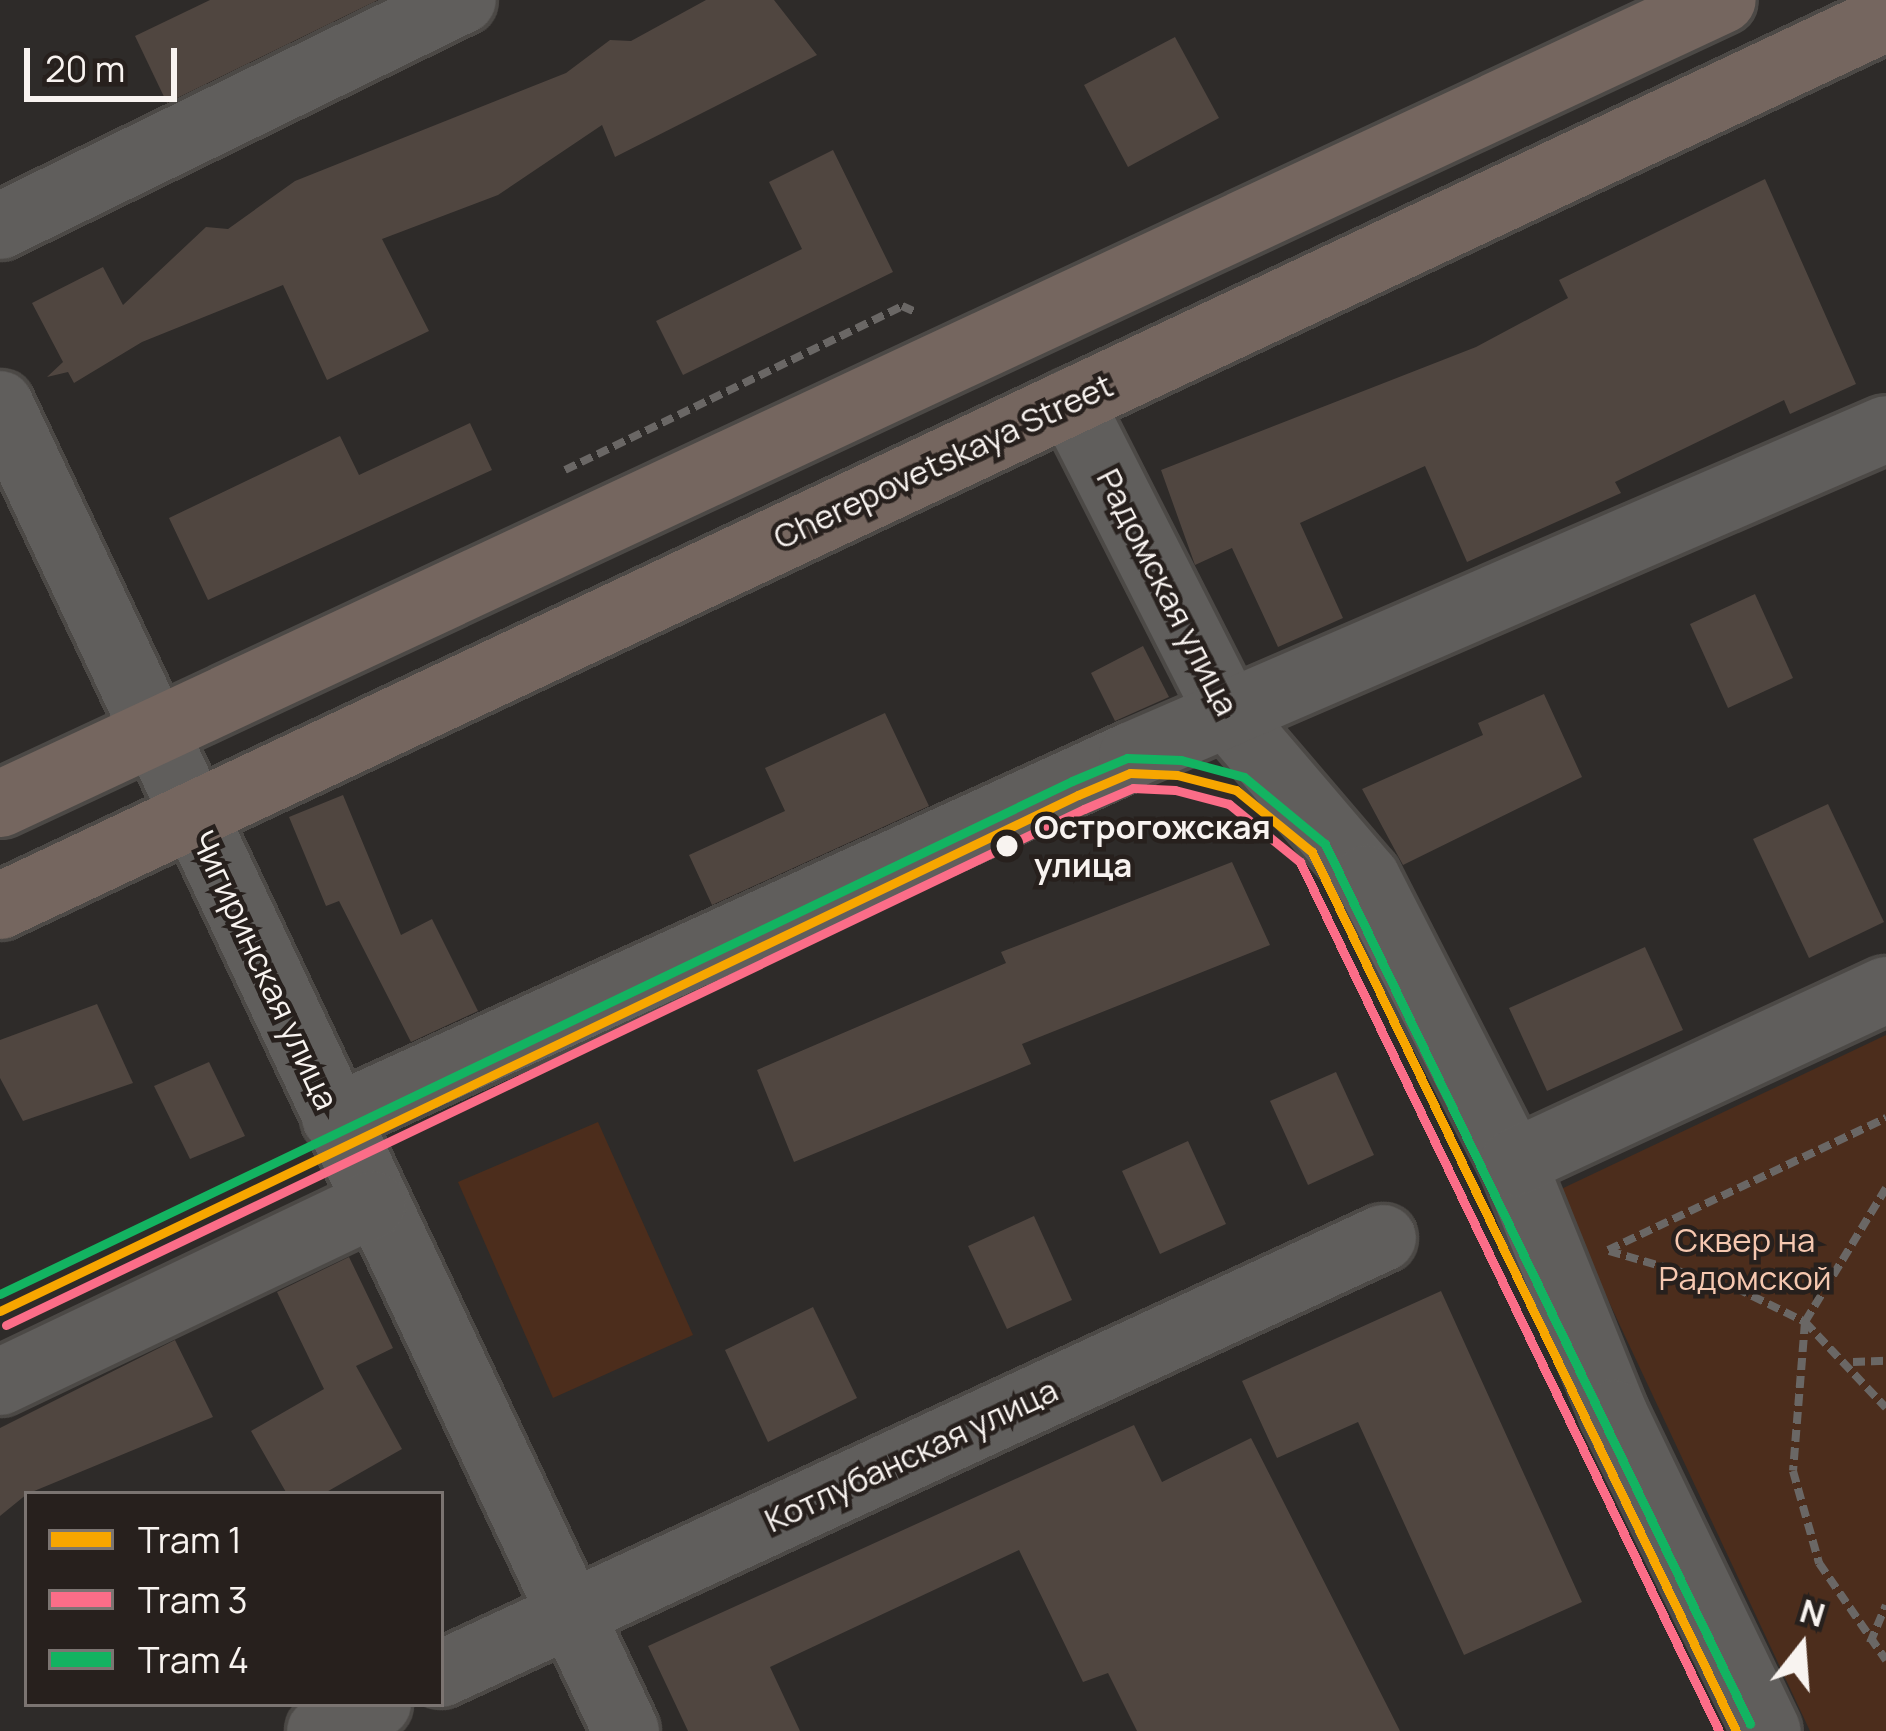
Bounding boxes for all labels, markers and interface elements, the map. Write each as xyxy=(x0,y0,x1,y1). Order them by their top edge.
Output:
scale bar xyxy=(30,24,183,98)
text: 20 m xyxy=(45,44,125,93)
street label: Cherepovetskaya Street xyxy=(767,365,1119,557)
street label: Радомская улица xyxy=(1089,462,1247,722)
place label: Острогожская улица xyxy=(1034,807,1271,885)
street label: Чигиринская улица xyxy=(183,824,347,1116)
marker: Острогожская улица xyxy=(991,830,1023,862)
park label: Сквер на Радомской xyxy=(1659,1220,1831,1298)
street label: Котлубанская улица xyxy=(758,1370,1064,1540)
legend xyxy=(24,1491,444,1707)
text: Tram 1 xyxy=(138,1515,242,1564)
text: Tram 3 xyxy=(138,1575,248,1624)
north arrow xyxy=(1742,1587,1862,1707)
text: N xyxy=(1795,1587,1831,1637)
text: Tram 4 xyxy=(138,1635,249,1684)

